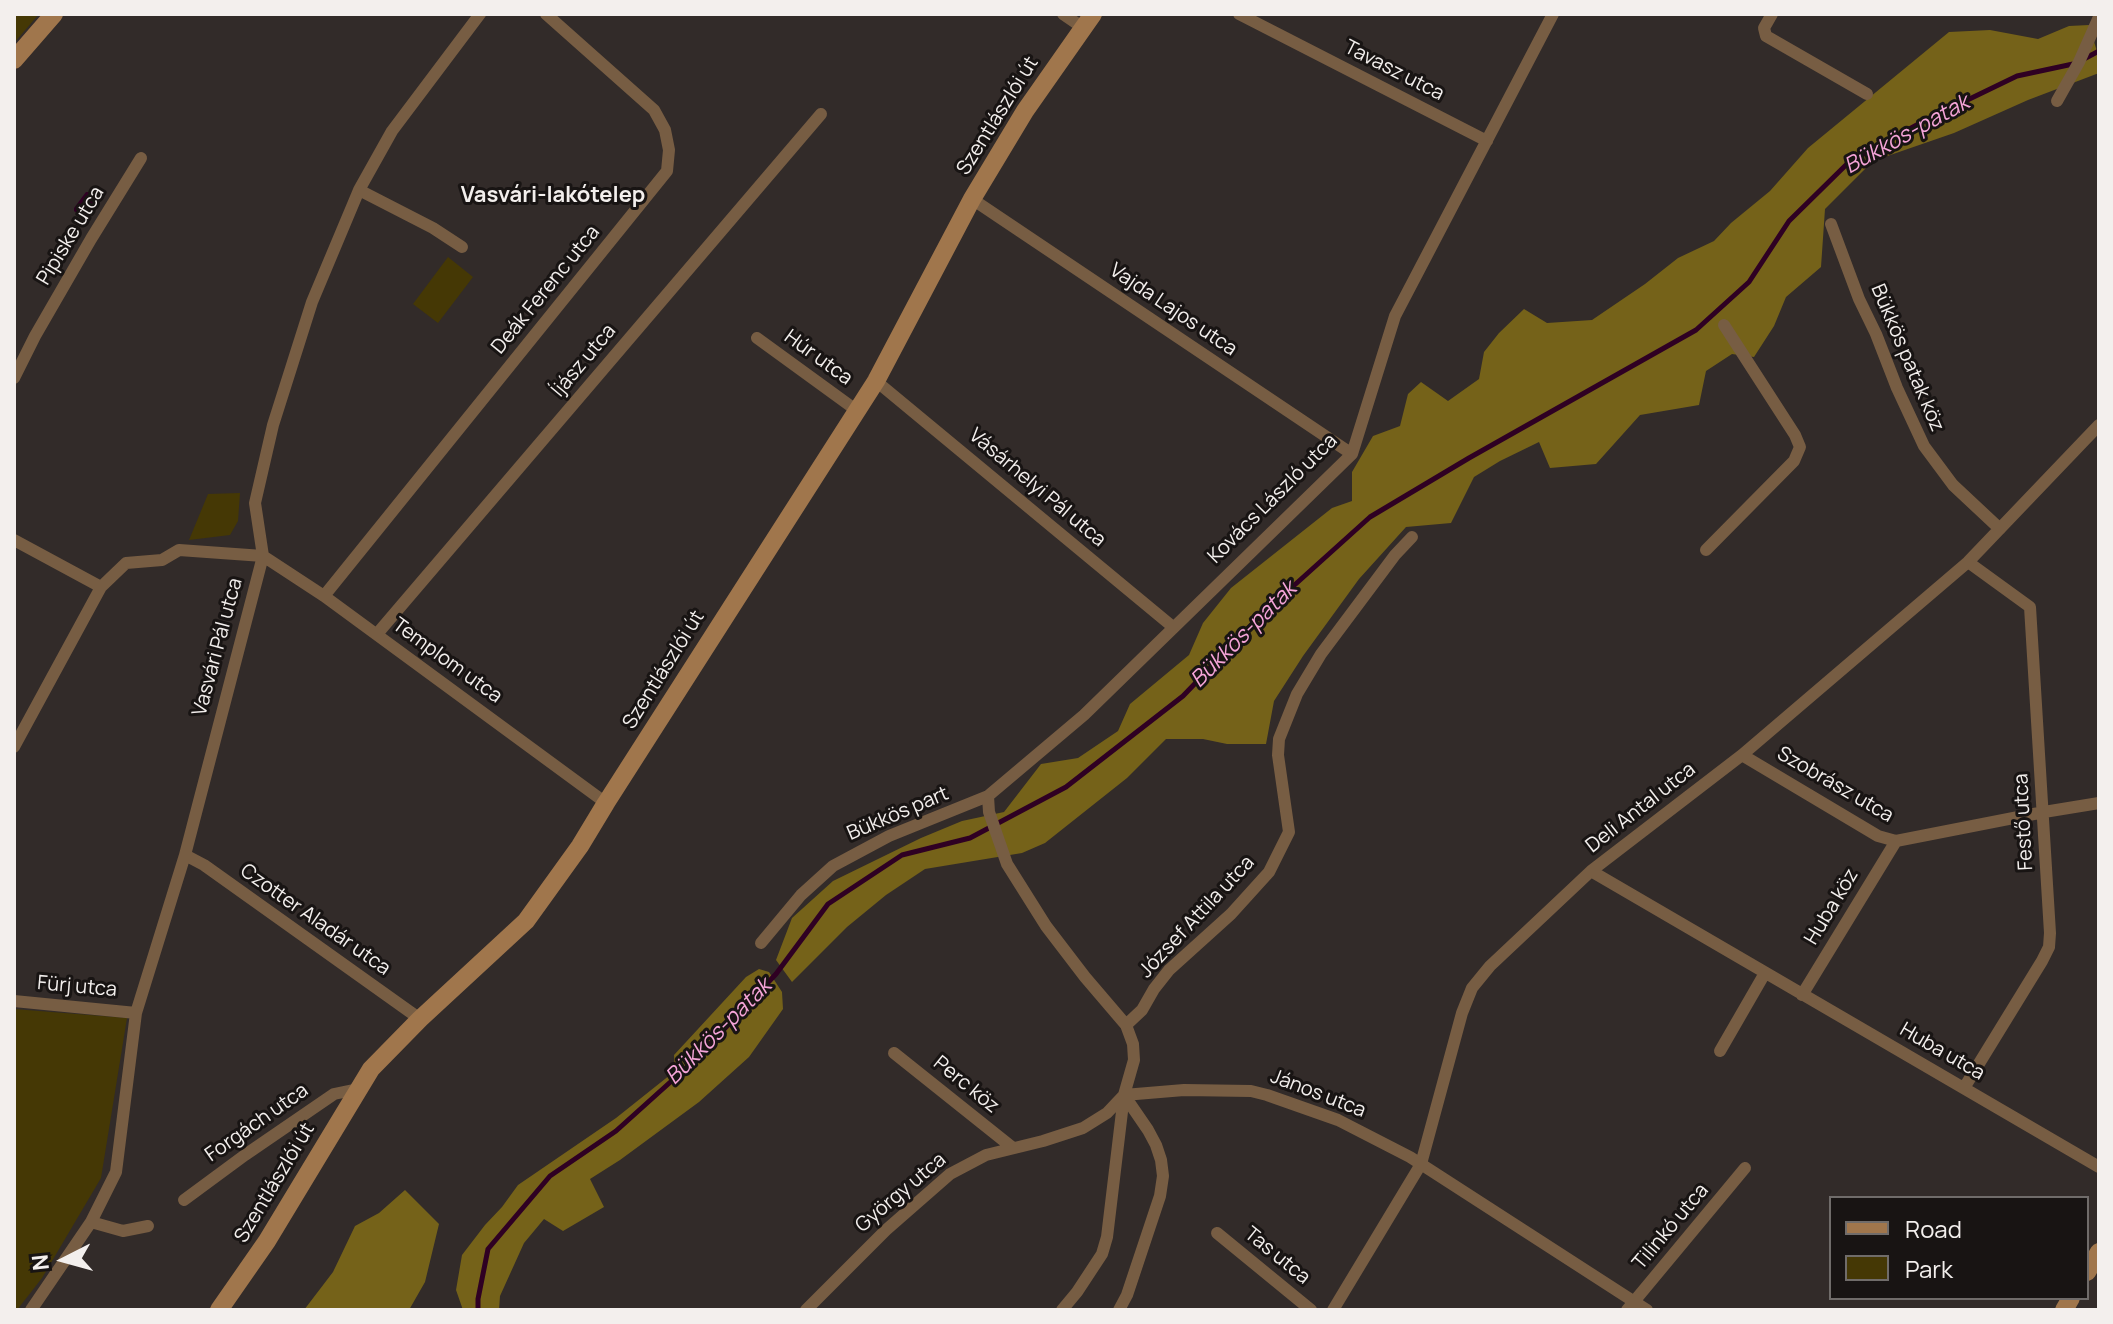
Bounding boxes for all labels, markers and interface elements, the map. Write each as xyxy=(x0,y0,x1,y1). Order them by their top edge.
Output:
street label: Tavasz utca xyxy=(1340,36,1448,106)
street label: Szentlászlói út xyxy=(952,52,1044,180)
water label: Bükkös-patak xyxy=(1840,90,1974,180)
street label: Pipiske utca xyxy=(32,182,110,290)
district label: Vasvári-lakótelep xyxy=(461,183,645,209)
street label: Deák Ferenc utca xyxy=(487,221,605,359)
street label: Vajda Lajos utca xyxy=(1105,259,1241,361)
street label: Bükkös patak köz xyxy=(1865,281,1949,435)
street label: Íjász utca xyxy=(547,320,621,402)
street label: Húr utca xyxy=(779,325,857,391)
street label: Vásárhelyi Pál utca xyxy=(964,424,1110,552)
street label: Kovács László utca xyxy=(1203,429,1343,569)
street label: Vasvári Pál utca xyxy=(188,575,248,719)
water label: Bükkös-patak xyxy=(1186,577,1302,693)
street label: Szentlászlói út xyxy=(618,606,710,734)
street label: Templom utca xyxy=(388,613,506,709)
street label: Szobrász utca xyxy=(1773,742,1897,828)
street label: Deli Antal utca xyxy=(1581,758,1701,858)
street label: Festő utca xyxy=(2009,773,2039,871)
street label: Bükkös part xyxy=(844,782,952,846)
street label: József Attila utca xyxy=(1134,851,1260,983)
street label: Czotter Aladár utca xyxy=(235,859,395,981)
street label: Huba köz xyxy=(1800,865,1864,949)
street label: Fürj utca xyxy=(36,972,118,1002)
water label: Bükkös-patak xyxy=(661,974,777,1090)
street label: Huba utca xyxy=(1895,1018,1989,1086)
street label: Perc köz xyxy=(928,1051,1004,1119)
street label: János utca xyxy=(1267,1065,1369,1123)
street label: Forgách utca xyxy=(201,1079,313,1167)
street label: Szentlászlói út xyxy=(230,1119,320,1247)
street label: György utca xyxy=(851,1148,951,1238)
street label: Tilinkó utca xyxy=(1628,1179,1714,1275)
legend xyxy=(1829,1196,2089,1300)
text: Road xyxy=(1905,1212,1962,1245)
north arrow xyxy=(24,1220,104,1300)
street label: Tas utca xyxy=(1239,1222,1315,1290)
text: Park xyxy=(1905,1252,1953,1285)
text: N xyxy=(24,1253,56,1272)

